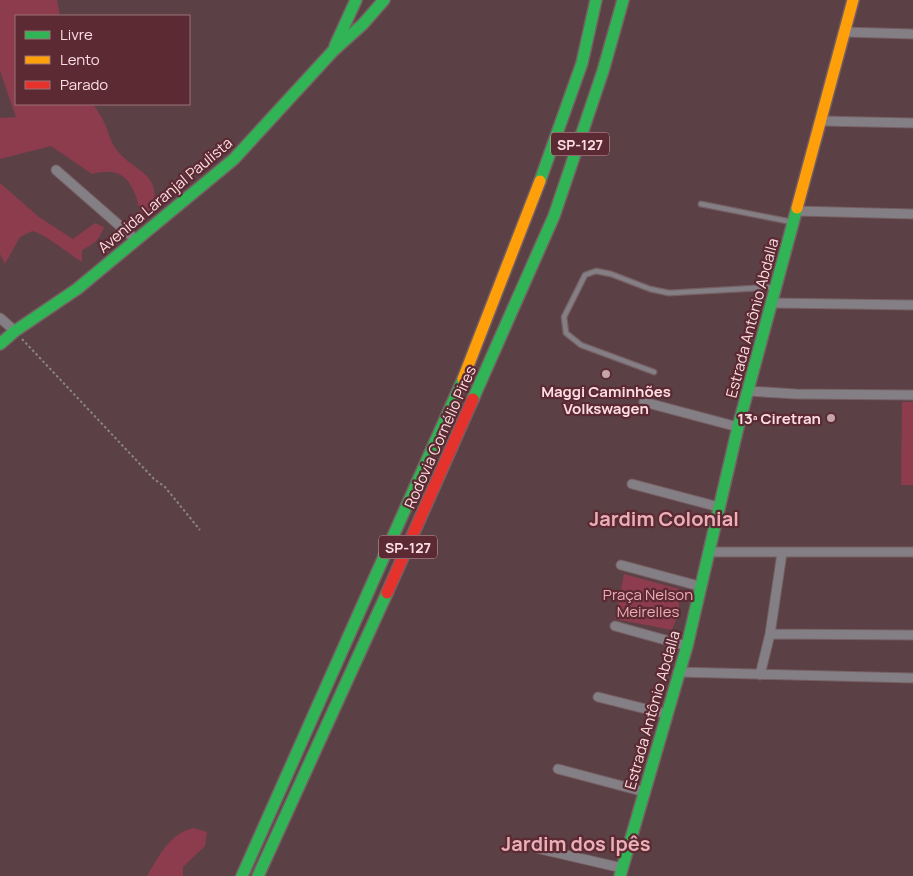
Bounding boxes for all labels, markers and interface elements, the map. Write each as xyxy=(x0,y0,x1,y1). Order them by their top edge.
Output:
legend xyxy=(15,15,190,105)
text: Livre xyxy=(60,24,93,45)
text: Lento xyxy=(60,49,100,70)
text: Parado xyxy=(60,74,108,95)
street label: Avenida Laranjal Paulista xyxy=(93,132,237,258)
road number: SP-127 xyxy=(551,132,609,156)
street label: Estrada Antônio Abdalla xyxy=(721,236,783,400)
street label: Rodovia Cornélio Pires xyxy=(399,362,481,512)
marker: Maggi Caminhões Volkswagen xyxy=(600,368,612,380)
place label: Maggi Caminhões Volkswagen xyxy=(541,381,671,419)
place label: 13ª Ciretran xyxy=(737,408,821,429)
marker: 13ª Ciretran xyxy=(825,412,837,424)
district label: Jardim Colonial xyxy=(589,505,739,532)
road number: SP-127 xyxy=(379,536,437,558)
park label: Praça Nelson Meirelles xyxy=(603,584,693,622)
street label: Estrada Antônio Abdalla xyxy=(619,628,685,792)
district label: Jardim dos Ipês xyxy=(501,830,651,857)

